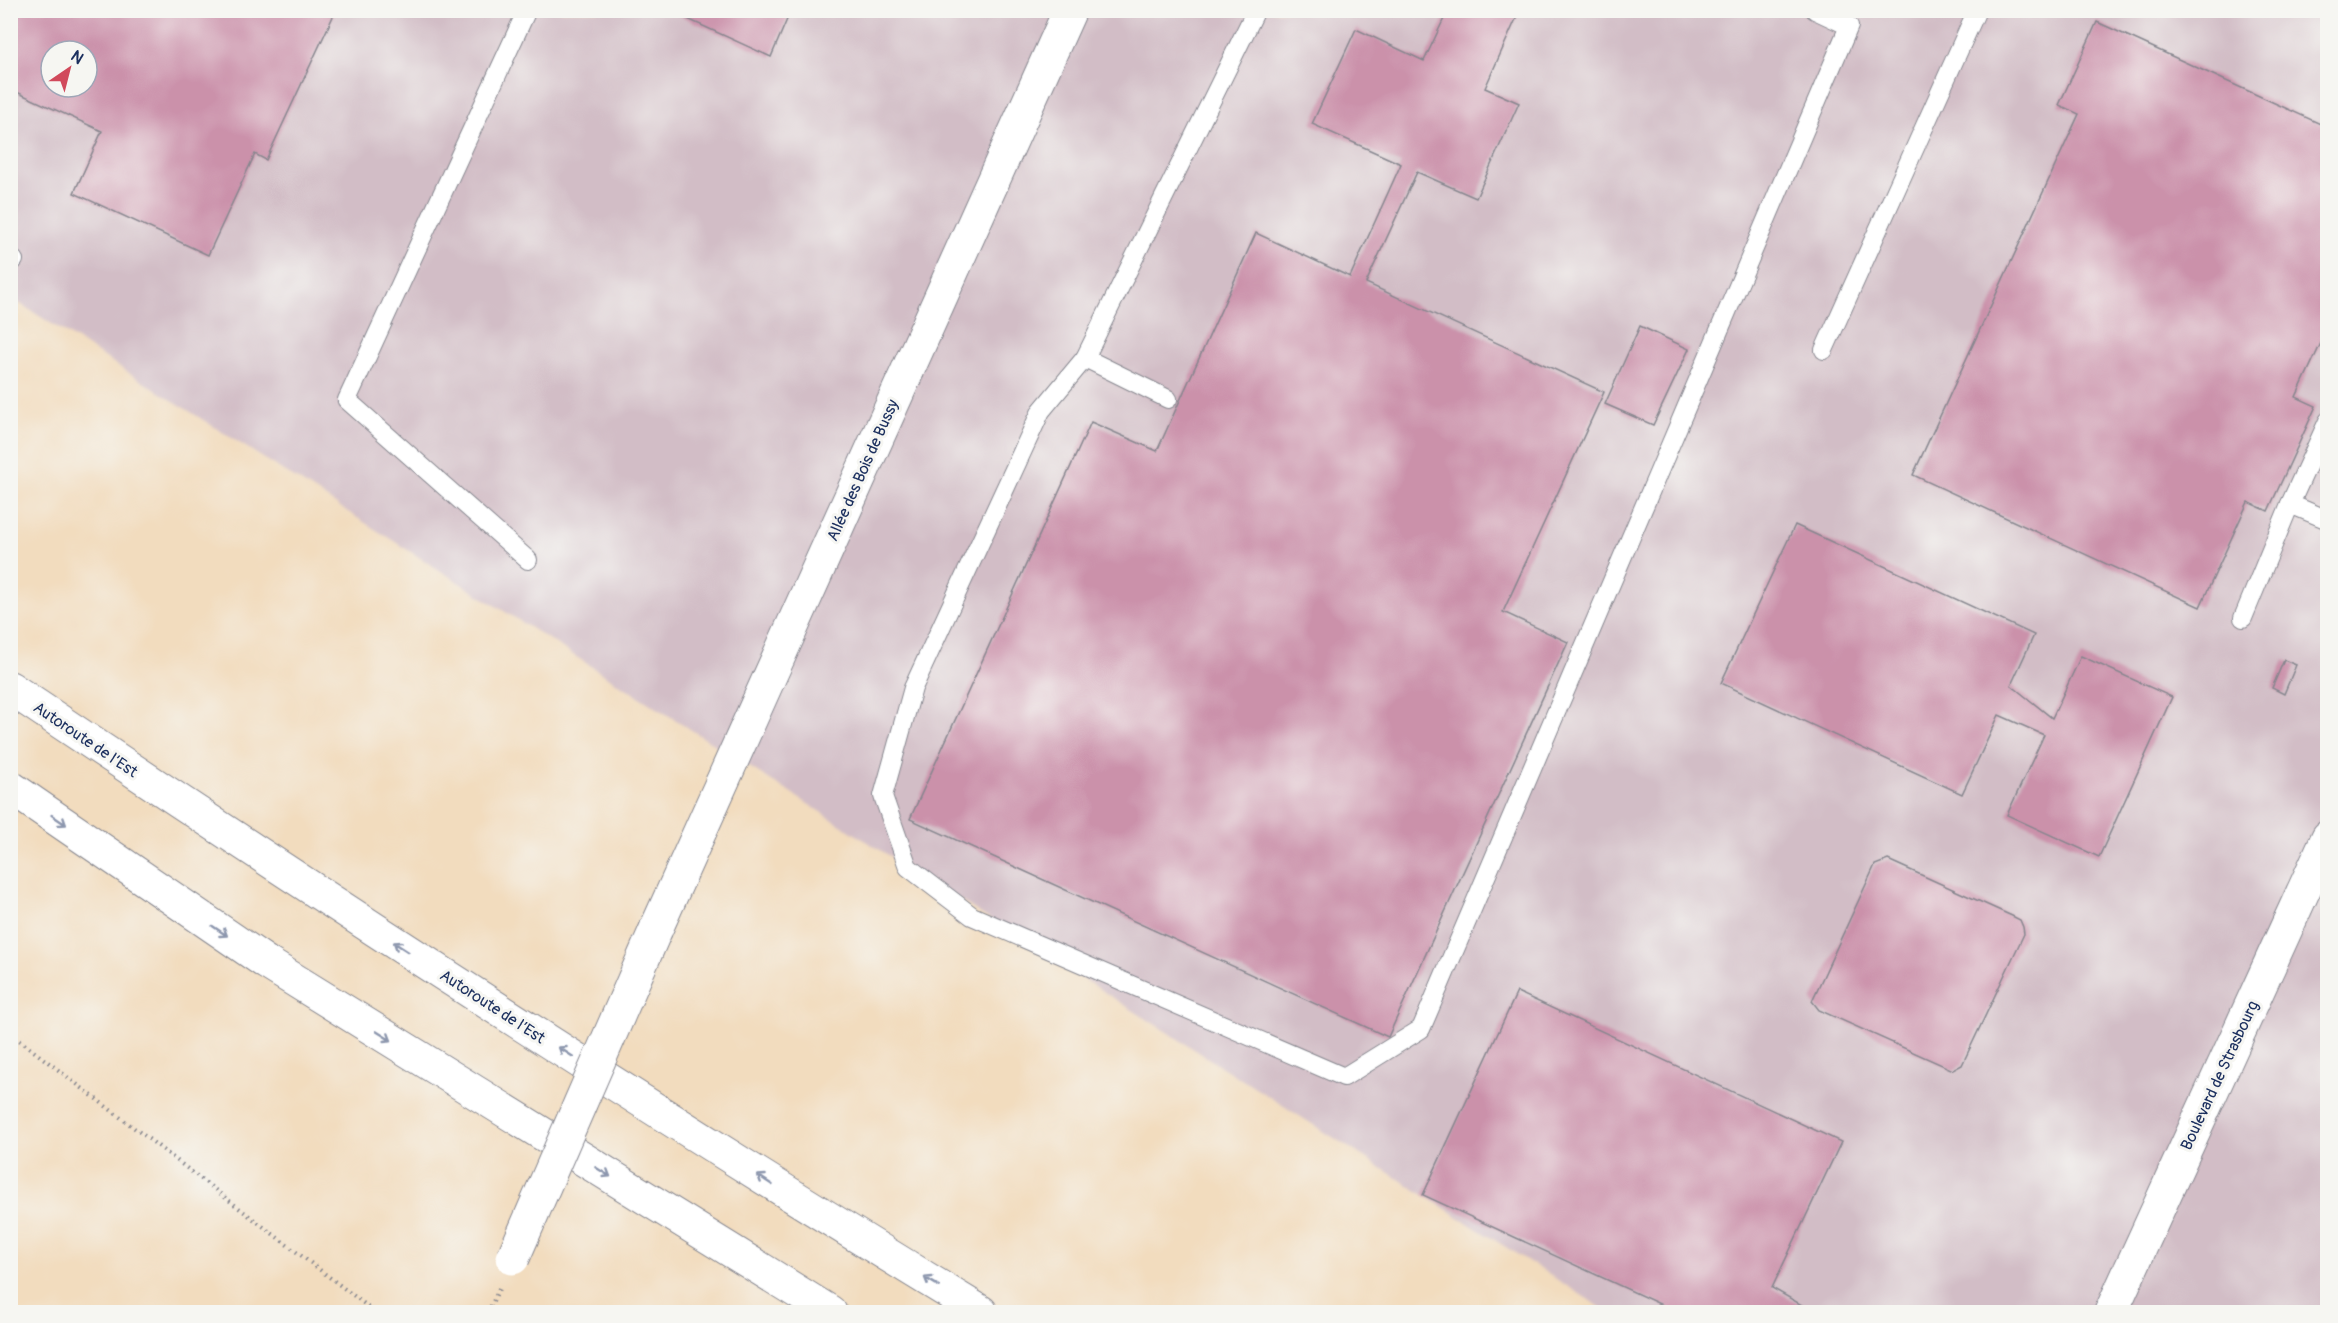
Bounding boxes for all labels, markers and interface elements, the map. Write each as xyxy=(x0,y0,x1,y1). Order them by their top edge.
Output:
north arrow xyxy=(39,39,99,99)
text: N xyxy=(67,46,87,69)
street label: Allée des Bois de Bussy xyxy=(823,396,903,544)
street label: Autoroute de l’Est xyxy=(29,698,142,782)
one-way arrow xyxy=(50,814,67,827)
one-way arrow xyxy=(211,925,227,937)
one-way arrow xyxy=(393,941,410,953)
street label: Autoroute de l’Est xyxy=(436,965,549,1049)
street label: Boulevard de Strasbourg xyxy=(2177,998,2263,1153)
one-way arrow xyxy=(375,1030,392,1042)
one-way arrow xyxy=(558,1046,575,1058)
one-way arrow xyxy=(594,1167,611,1179)
one-way arrow xyxy=(757,1173,774,1186)
one-way arrow xyxy=(923,1276,940,1288)

